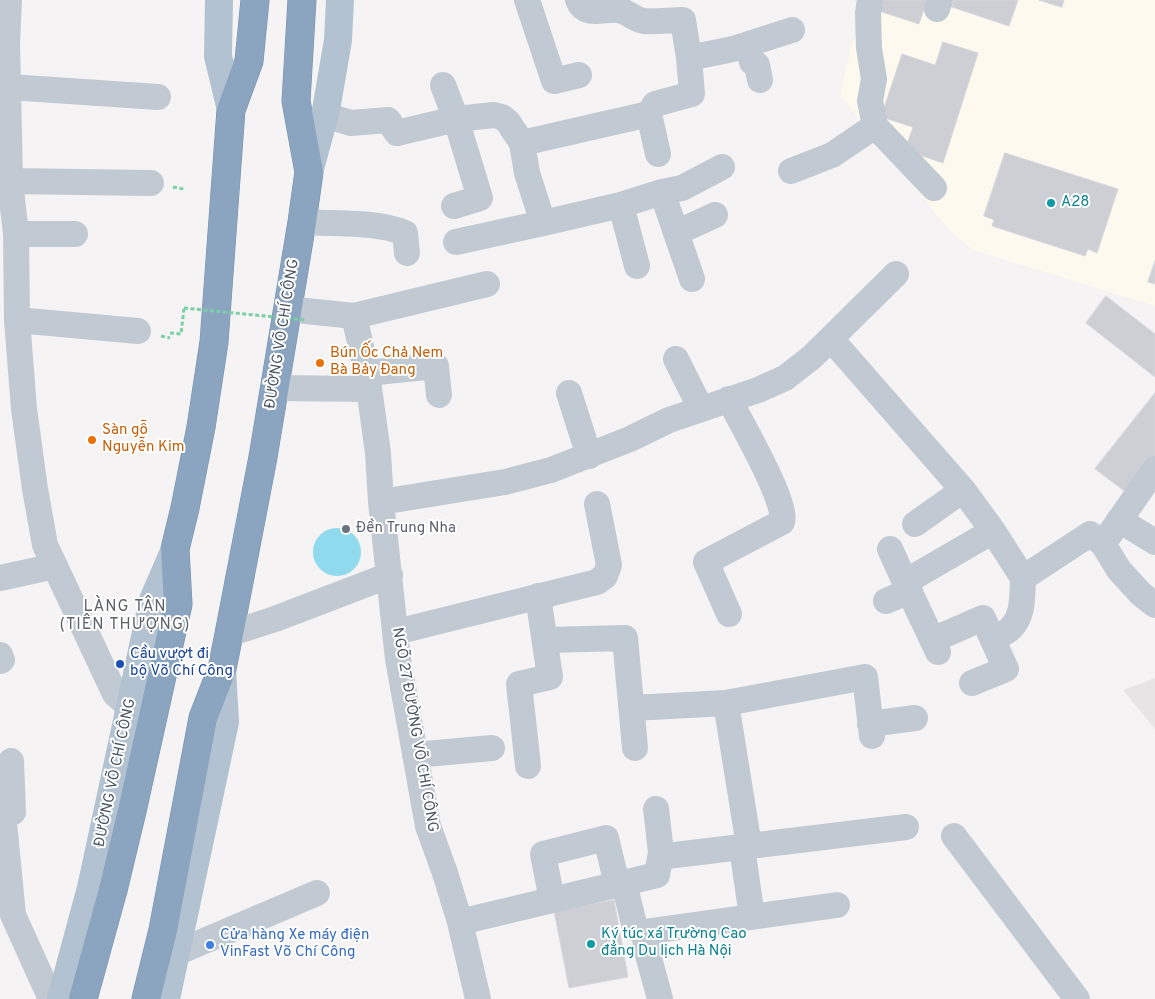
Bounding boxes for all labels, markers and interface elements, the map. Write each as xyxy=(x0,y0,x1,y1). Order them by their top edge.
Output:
place label: A28 xyxy=(1061,194,1090,212)
marker: A28 xyxy=(1045,197,1057,209)
street label: ĐƯỜNG VÕ CHÍ CÔNG xyxy=(262,258,304,410)
place label: Bún Ốc Chả Nem Bà Bảy Đang xyxy=(330,345,443,380)
marker: Bún Ốc Chả Nem Bà Bảy Đang xyxy=(314,357,326,369)
place label: Sàn gỗ Nguyễn Kim xyxy=(102,422,184,457)
marker: Sàn gỗ Nguyễn Kim xyxy=(86,434,98,446)
place label: Đền Trung Nha xyxy=(356,520,456,538)
marker: Đền Trung Nha xyxy=(340,523,352,535)
district label: LÀNG TÂN (TIÊN THƯỢNG) xyxy=(58,598,192,636)
street label: NGÕ 27 ĐƯỜNG VÕ CHÍ CÔNG xyxy=(387,626,441,834)
place label: Cầu vượt đi bộ Võ Chí Công xyxy=(130,646,233,681)
marker: Cầu vượt đi bộ Võ Chí Công xyxy=(114,658,126,670)
street label: ĐƯỜNG VÕ CHÍ CÔNG xyxy=(91,697,141,849)
place label: Ký túc xá Trường Cao đẳng Du lịch Hà Nội xyxy=(601,926,747,961)
place label: Cửa hàng Xe máy điện VinFast Võ Chí Công xyxy=(220,927,369,962)
marker: Ký túc xá Trường Cao đẳng Du lịch Hà Nội xyxy=(585,938,597,950)
marker: Cửa hàng Xe máy điện VinFast Võ Chí Công xyxy=(204,939,216,951)

